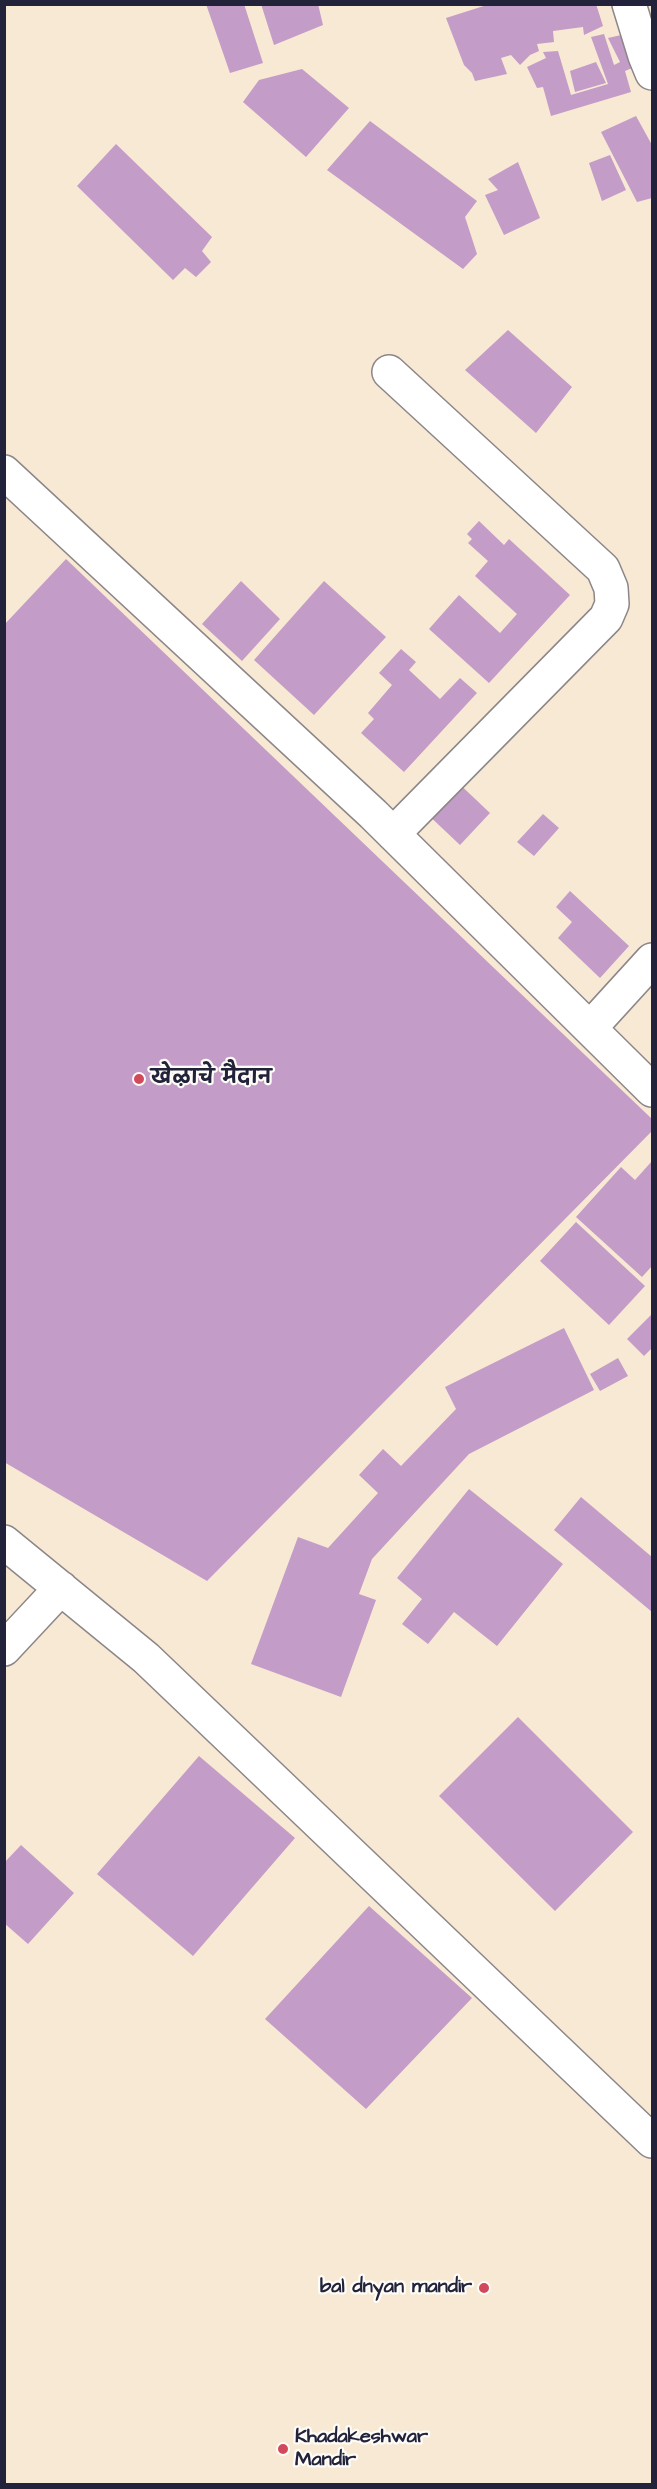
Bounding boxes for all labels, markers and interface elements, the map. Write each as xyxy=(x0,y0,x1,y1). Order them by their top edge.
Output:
place label: खेऴाचे मैदान xyxy=(151,1067,271,1091)
marker: खेऴाचे मैदान xyxy=(132,1072,146,1086)
place label: bal dnyan mandir xyxy=(320,2276,472,2300)
marker: bal dnyan mandir xyxy=(477,2281,491,2295)
place label: Khadakeshwar Mandir xyxy=(295,2426,428,2473)
marker: Khadakeshwar Mandir xyxy=(276,2442,290,2456)

